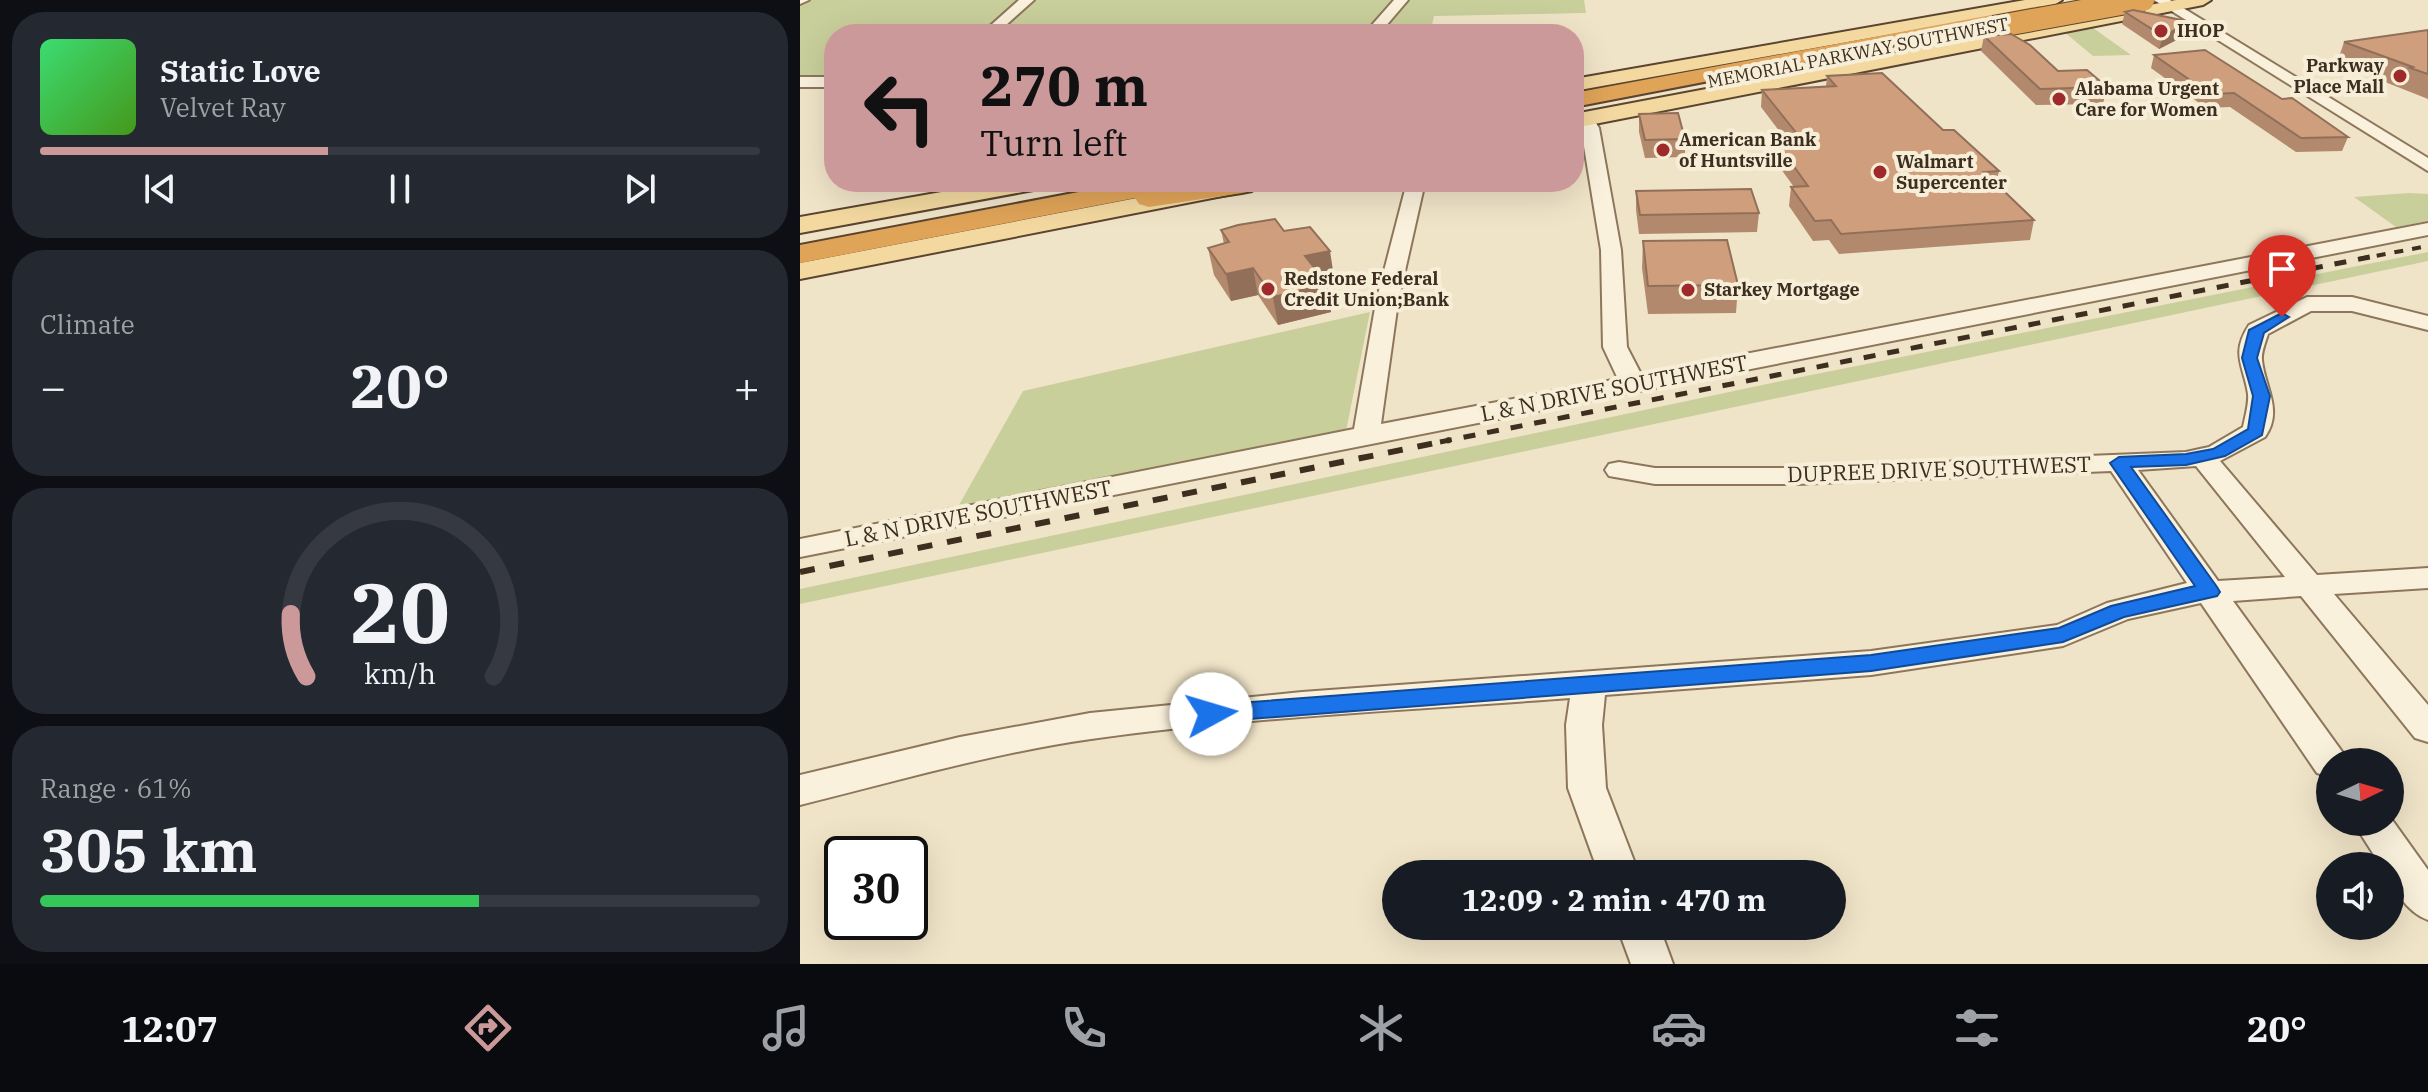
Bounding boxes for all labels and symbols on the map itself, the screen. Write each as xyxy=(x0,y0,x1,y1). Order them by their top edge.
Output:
street label: MEMORIAL PARKWAY SOUTHWEST xyxy=(1705,12,2011,93)
place label: IHOP xyxy=(2177,19,2224,42)
marker: IHOP xyxy=(2152,22,2170,40)
place label: Parkway Place Mall xyxy=(2294,54,2385,98)
marker: Parkway Place Mall xyxy=(2391,67,2409,85)
place label: Alabama Urgent Care for Women xyxy=(2075,77,2219,121)
marker: Alabama Urgent Care for Women xyxy=(2050,90,2068,108)
place label: American Bank of Huntsville xyxy=(1679,128,1817,172)
marker: American Bank of Huntsville xyxy=(1654,141,1672,159)
place label: Walmart Supercenter xyxy=(1896,150,2007,194)
marker: Walmart Supercenter xyxy=(1871,163,1889,181)
pin xyxy=(2248,235,2316,317)
place label: Redstone Federal Credit Union;Bank xyxy=(1284,267,1450,311)
place label: Starkey Mortgage xyxy=(1704,278,1860,301)
marker: Redstone Federal Credit Union;Bank xyxy=(1259,280,1277,298)
marker: Starkey Mortgage xyxy=(1679,281,1697,299)
street label: L & N DRIVE SOUTHWEST xyxy=(1478,347,1750,428)
street label: DUPREE DRIVE SOUTHWEST xyxy=(1786,449,2091,488)
street label: L & N DRIVE SOUTHWEST xyxy=(842,472,1114,553)
position arrow xyxy=(1169,672,1253,756)
north arrow xyxy=(2316,748,2404,836)
speed limit sign: 30 xyxy=(824,836,928,940)

